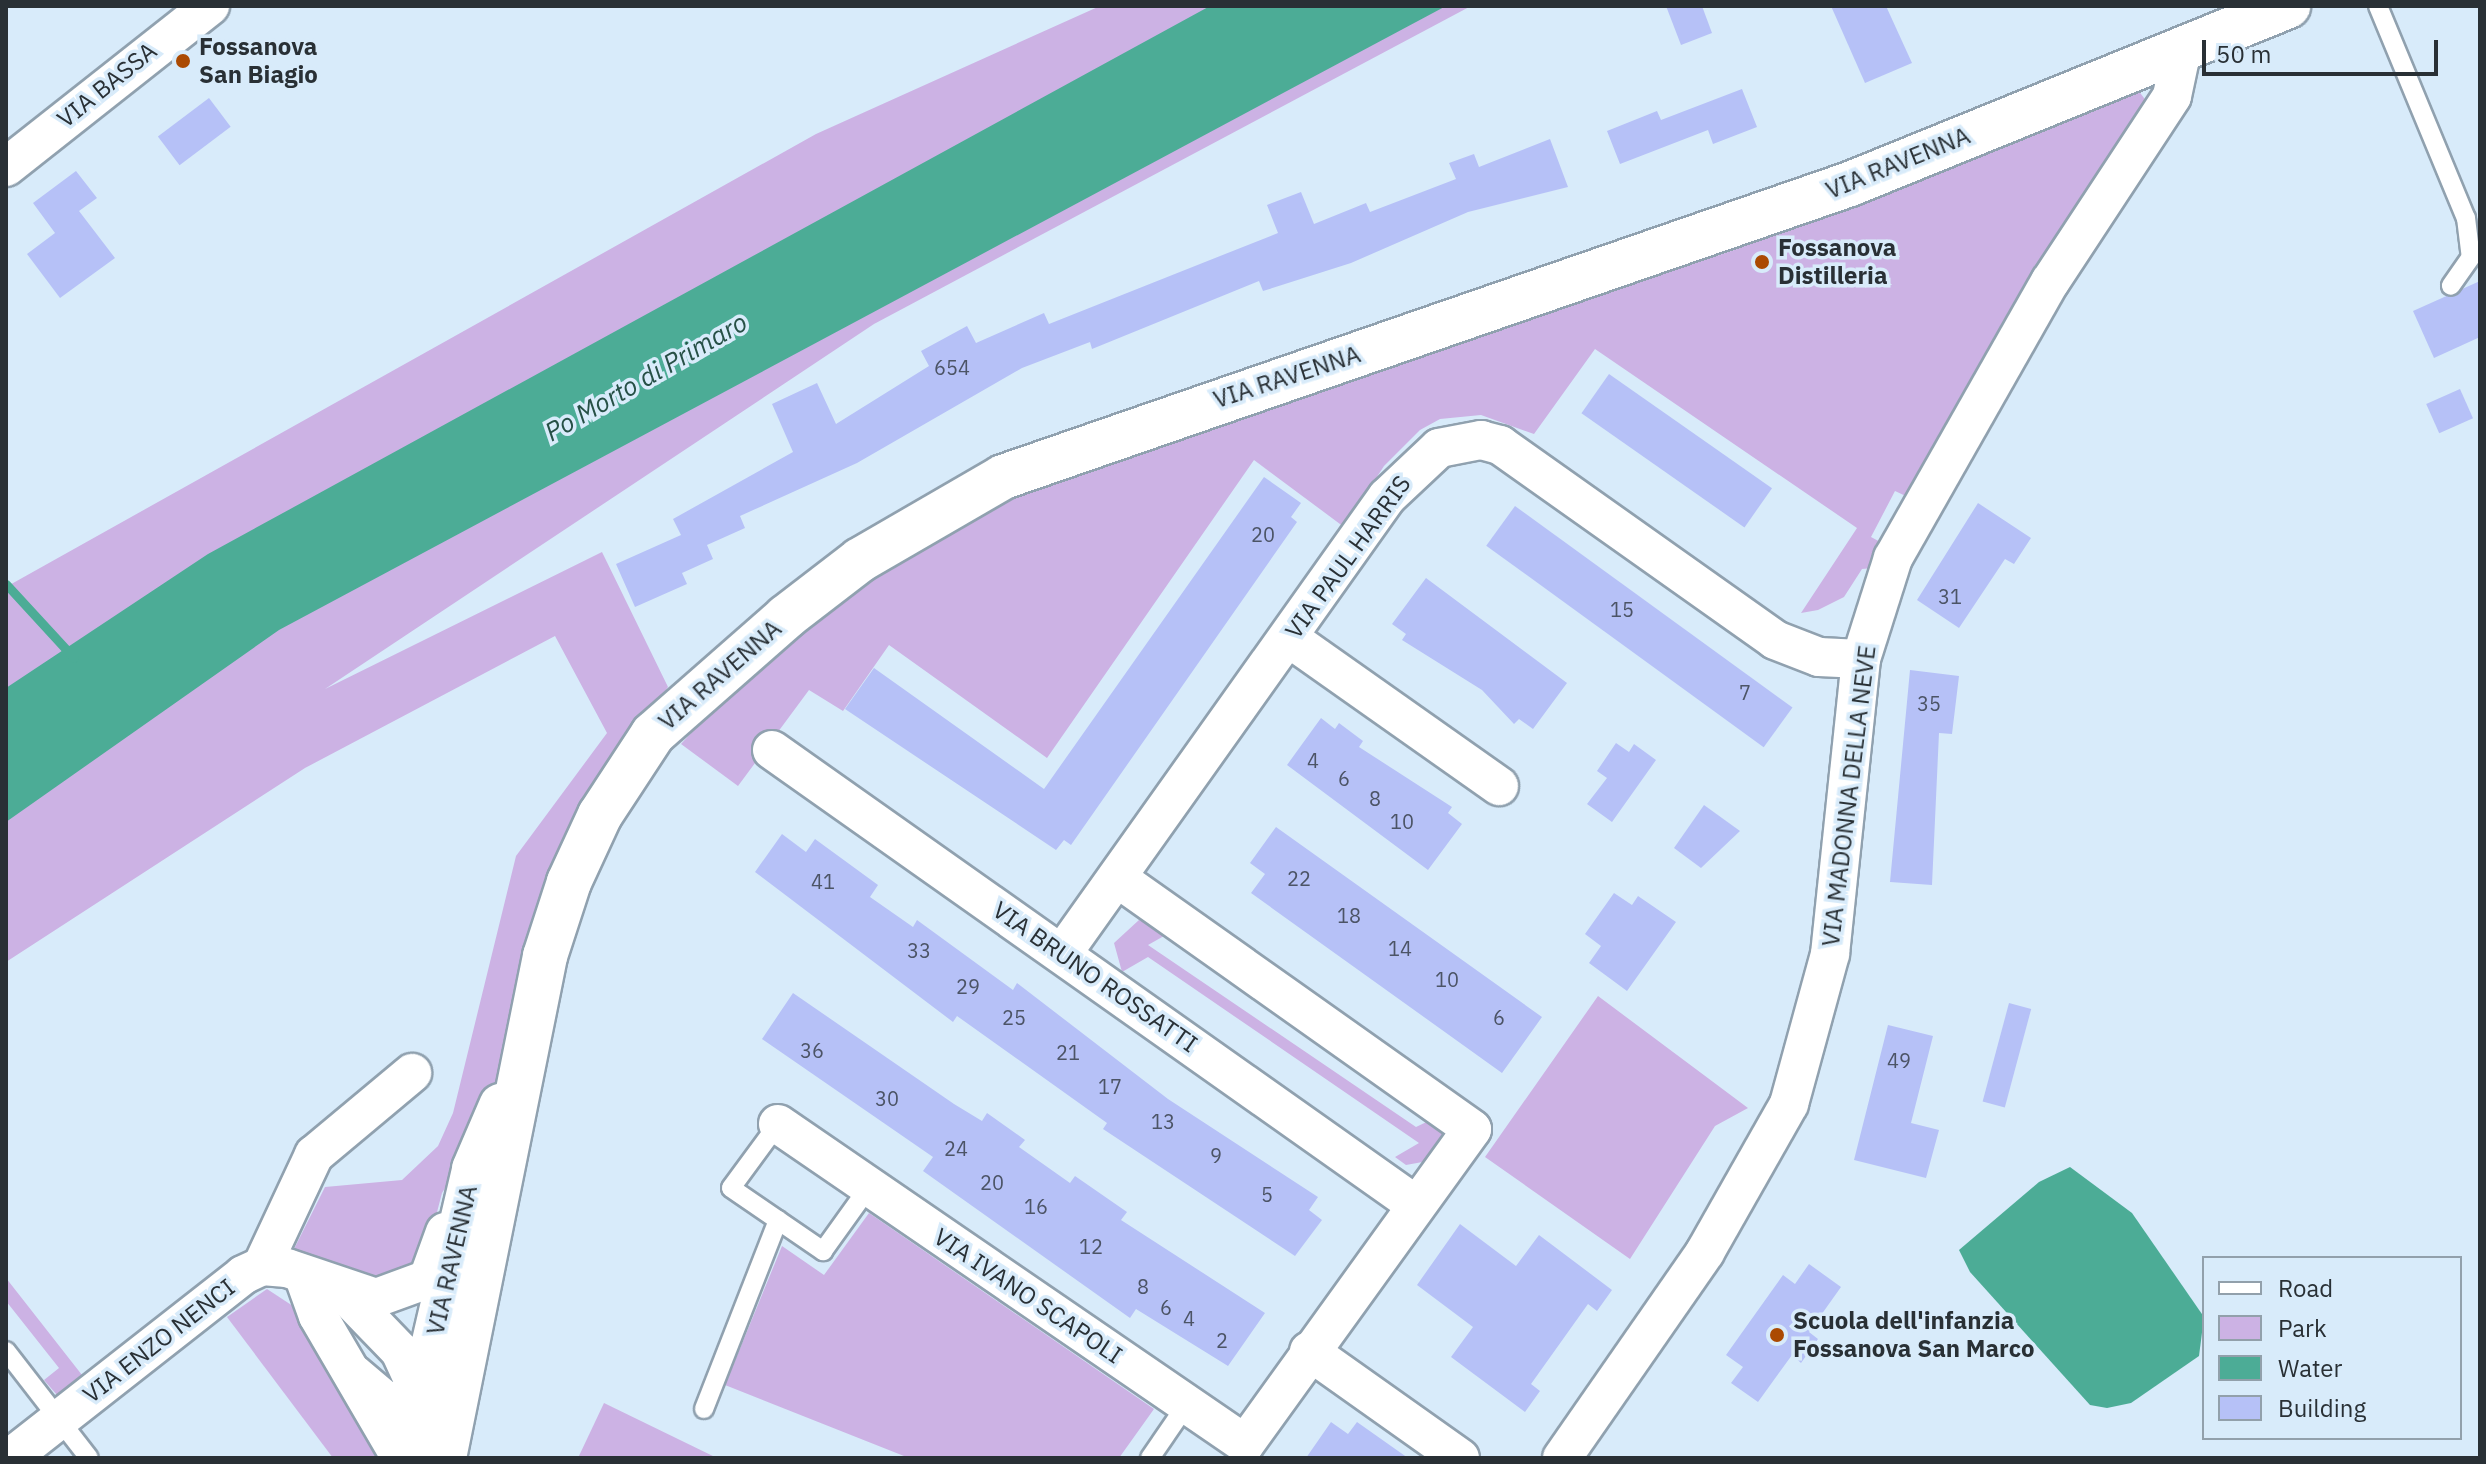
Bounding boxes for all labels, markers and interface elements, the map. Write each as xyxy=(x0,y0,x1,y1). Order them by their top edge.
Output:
scale bar xyxy=(2206,24,2442,74)
place label: Fossanova San Biagio xyxy=(199,33,318,89)
street label: VIA BASSA xyxy=(52,36,162,134)
text: 50 m xyxy=(2216,38,2271,70)
marker: Fossanova San Biagio xyxy=(174,52,192,70)
street label: VIA RAVENNA xyxy=(1822,121,1974,205)
place label: Fossanova Distilleria xyxy=(1778,234,1896,290)
marker: Fossanova Distilleria xyxy=(1753,253,1771,271)
water label: Po Morto di Primaro xyxy=(539,306,753,448)
street label: VIA RAVENNA xyxy=(1210,340,1364,414)
house number: 654 xyxy=(934,355,970,379)
street label: VIA PAUL HARRIS xyxy=(1279,470,1417,644)
house number: 20 xyxy=(1251,522,1275,546)
house number: 31 xyxy=(1938,584,1962,608)
house number: 15 xyxy=(1610,597,1634,621)
street label: VIA RAVENNA xyxy=(653,614,787,736)
street label: VIA MADONNA DELLA NEVE xyxy=(1816,644,1882,948)
house number: 7 xyxy=(1739,680,1751,704)
house number: 35 xyxy=(1917,691,1941,715)
house number: 4 xyxy=(1307,748,1319,772)
house number: 6 xyxy=(1338,766,1350,790)
house number: 8 xyxy=(1369,786,1381,810)
house number: 10 xyxy=(1390,809,1414,833)
house number: 22 xyxy=(1287,866,1311,890)
house number: 41 xyxy=(811,869,835,893)
street label: VIA BRUNO ROSSATTI xyxy=(987,896,1203,1058)
house number: 18 xyxy=(1337,903,1361,927)
house number: 14 xyxy=(1388,936,1412,960)
house number: 33 xyxy=(907,938,931,962)
house number: 10 xyxy=(1435,967,1459,991)
house number: 29 xyxy=(956,974,980,998)
house number: 25 xyxy=(1002,1005,1026,1029)
house number: 6 xyxy=(1493,1005,1505,1029)
house number: 36 xyxy=(800,1038,824,1062)
house number: 21 xyxy=(1056,1040,1080,1064)
house number: 49 xyxy=(1887,1048,1911,1072)
house number: 17 xyxy=(1098,1074,1122,1098)
house number: 30 xyxy=(875,1086,899,1110)
house number: 13 xyxy=(1151,1109,1175,1133)
house number: 24 xyxy=(944,1136,968,1160)
house number: 9 xyxy=(1210,1143,1222,1167)
house number: 20 xyxy=(980,1170,1004,1194)
street label: VIA RAVENNA xyxy=(421,1182,483,1338)
house number: 5 xyxy=(1261,1182,1273,1206)
house number: 16 xyxy=(1024,1194,1048,1218)
street label: VIA IVANO SCAPOLI xyxy=(928,1222,1128,1370)
house number: 12 xyxy=(1079,1234,1103,1258)
legend xyxy=(2202,1256,2462,1440)
text: Road xyxy=(2278,1272,2333,1304)
street label: VIA ENZO NENCI xyxy=(77,1273,241,1409)
house number: 8 xyxy=(1137,1274,1149,1298)
house number: 6 xyxy=(1160,1295,1172,1319)
house number: 4 xyxy=(1183,1306,1195,1330)
place label: Scuola dell'infanzia Fossanova San Marco xyxy=(1793,1307,2034,1363)
text: Park xyxy=(2278,1312,2327,1344)
marker: Scuola dell'infanzia Fossanova San Marco xyxy=(1768,1326,1786,1344)
house number: 2 xyxy=(1216,1328,1228,1352)
text: Water xyxy=(2278,1352,2342,1384)
text: Building xyxy=(2278,1392,2366,1424)

